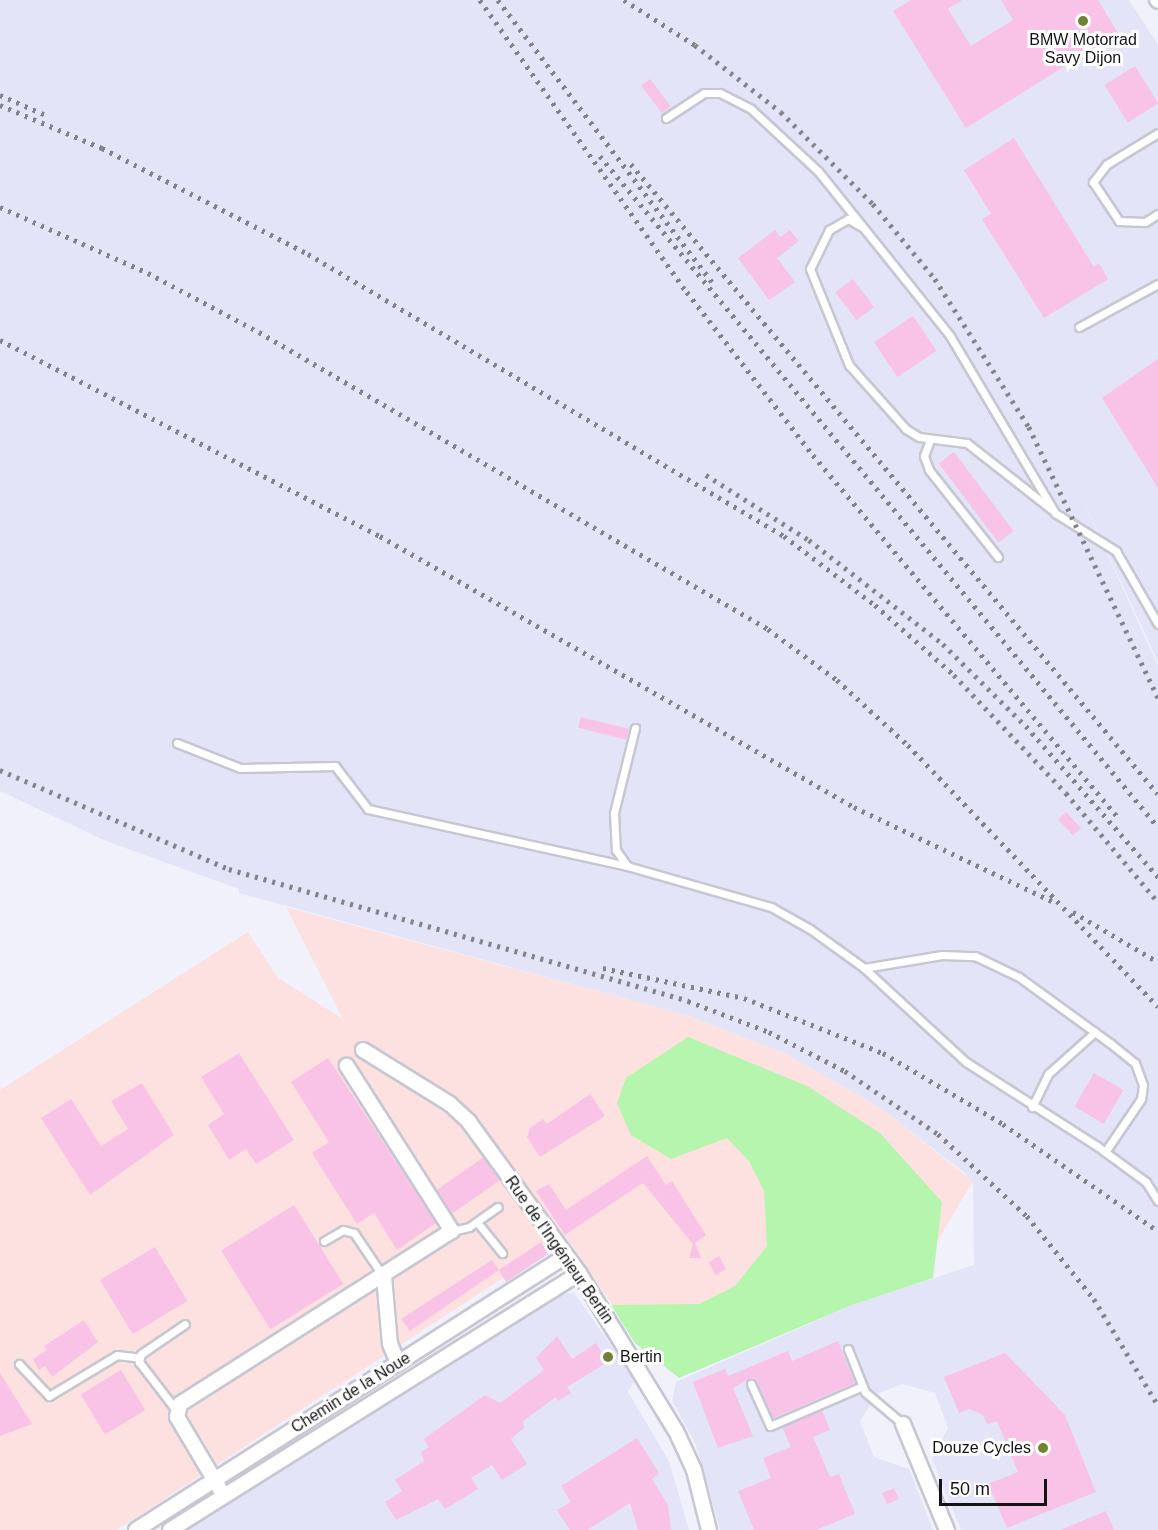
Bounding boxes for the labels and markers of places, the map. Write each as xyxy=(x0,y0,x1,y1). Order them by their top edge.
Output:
marker: BMW Motorrad Savy Dijon xyxy=(1076,14,1090,28)
place label: BMW Motorrad Savy Dijon xyxy=(1029,30,1137,68)
place label: Bertin xyxy=(620,1347,662,1367)
marker: Bertin xyxy=(601,1350,615,1364)
place label: Douze Cycles xyxy=(932,1438,1031,1458)
marker: Douze Cycles xyxy=(1036,1441,1050,1455)

